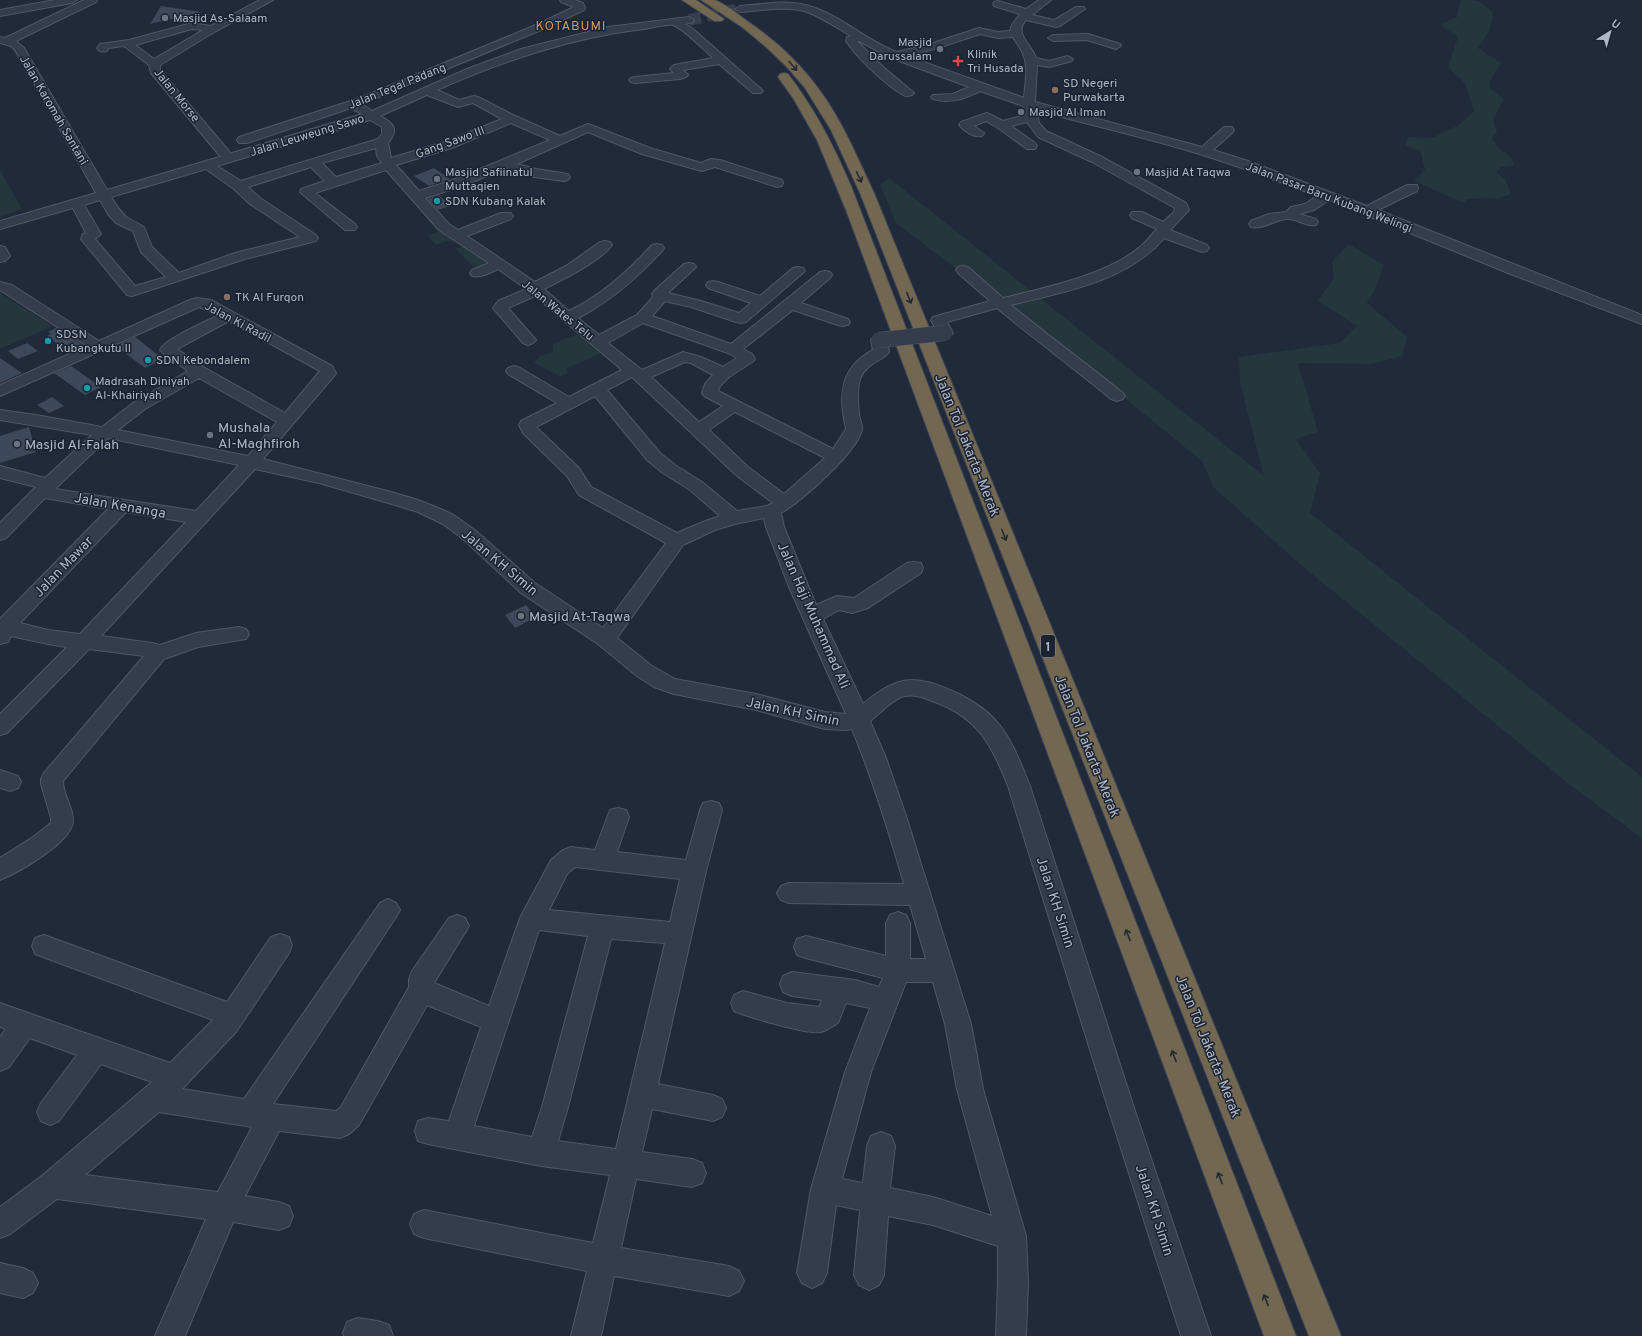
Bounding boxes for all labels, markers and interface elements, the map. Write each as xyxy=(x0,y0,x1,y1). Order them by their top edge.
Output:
place label: Masjid As-Salaam xyxy=(173,11,267,27)
north arrow xyxy=(1590,12,1630,52)
marker: Masjid As-Salaam xyxy=(160,13,170,23)
text: U xyxy=(1608,17,1623,33)
district label: KOTABUMI xyxy=(535,19,607,35)
place label: Masjid Darussalam xyxy=(869,35,932,65)
marker: Masjid Darussalam xyxy=(935,44,945,54)
place label: Klinik Tri Husada xyxy=(967,47,1024,77)
street label: Jalan Karomah Santani xyxy=(15,53,91,168)
marker: Klinik Tri Husada xyxy=(952,55,964,67)
street label: Jalan Tegal Padang xyxy=(346,60,449,114)
one-way arrow xyxy=(789,61,798,71)
street label: Jalan Morse xyxy=(150,65,203,126)
place label: SD Negeri Purwakarta xyxy=(1063,76,1125,106)
marker: SD Negeri Purwakarta xyxy=(1050,85,1060,95)
place label: Masjid Al Iman xyxy=(1029,105,1106,121)
marker: Masjid Al Iman xyxy=(1016,107,1026,117)
street label: Jalan Leuweung Sawo xyxy=(248,111,367,161)
street label: Gang Sawo III xyxy=(413,123,487,163)
street label: Jalan Pasar Baru Kubang Welingi xyxy=(1243,159,1414,237)
place label: Masjid Safiinatul Muttaqien xyxy=(445,165,533,195)
place label: Masjid At Taqwa xyxy=(1145,165,1231,181)
marker: Masjid At Taqwa xyxy=(1132,167,1142,177)
one-way arrow xyxy=(856,171,863,183)
marker: Masjid Safiinatul Muttaqien xyxy=(432,174,442,184)
place label: SDN Kubang Kalak xyxy=(445,194,546,210)
marker: SDN Kubang Kalak xyxy=(432,196,442,206)
street label: Jalan Wates Telu xyxy=(518,277,597,345)
place label: TK Al Furqon xyxy=(235,290,304,306)
one-way arrow xyxy=(905,291,913,303)
marker: TK Al Furqon xyxy=(222,292,232,302)
street label: Jalan Ki Radil xyxy=(201,299,274,347)
place label: SDSN Kubangkutu II xyxy=(56,327,131,357)
marker: SDSN Kubangkutu II xyxy=(43,336,53,346)
place label: SDN Kebondalem xyxy=(156,353,250,369)
marker: SDN Kebondalem xyxy=(143,355,153,365)
street label: Jalan Tol Jakarta–Merak xyxy=(930,372,1003,519)
place label: Madrasah Diniyah Al-Khairiyah xyxy=(95,374,190,404)
marker: Madrasah Diniyah Al-Khairiyah xyxy=(82,383,92,393)
place label: Mushala Al-Maghfiroh xyxy=(218,420,300,453)
marker: Mushala Al-Maghfiroh xyxy=(205,430,215,440)
place label: Masjid Al-Falah xyxy=(25,437,119,454)
marker: Masjid Al-Falah xyxy=(12,439,22,449)
street label: Jalan Kenanga xyxy=(73,490,167,523)
street label: Jalan KH Simin xyxy=(457,526,541,600)
one-way arrow xyxy=(1000,529,1008,541)
street label: Jalan Mawar xyxy=(31,533,98,601)
street label: Jalan Haji Muhammad Ali xyxy=(773,540,853,691)
place label: Masjid At-Taqwa xyxy=(529,609,630,626)
marker: Masjid At-Taqwa xyxy=(516,611,526,621)
road number: 1 xyxy=(1041,635,1055,657)
street label: Jalan Tol Jakarta–Merak xyxy=(1050,673,1123,820)
street label: Jalan KH Simin xyxy=(744,694,841,731)
street label: Jalan KH Simin xyxy=(1032,855,1077,950)
one-way arrow xyxy=(1123,929,1131,941)
street label: Jalan Tol Jakarta–Merak xyxy=(1171,973,1244,1120)
one-way arrow xyxy=(1169,1051,1177,1063)
street label: Jalan KH Simin xyxy=(1131,1163,1176,1258)
one-way arrow xyxy=(1215,1172,1223,1184)
one-way arrow xyxy=(1261,1294,1269,1306)

